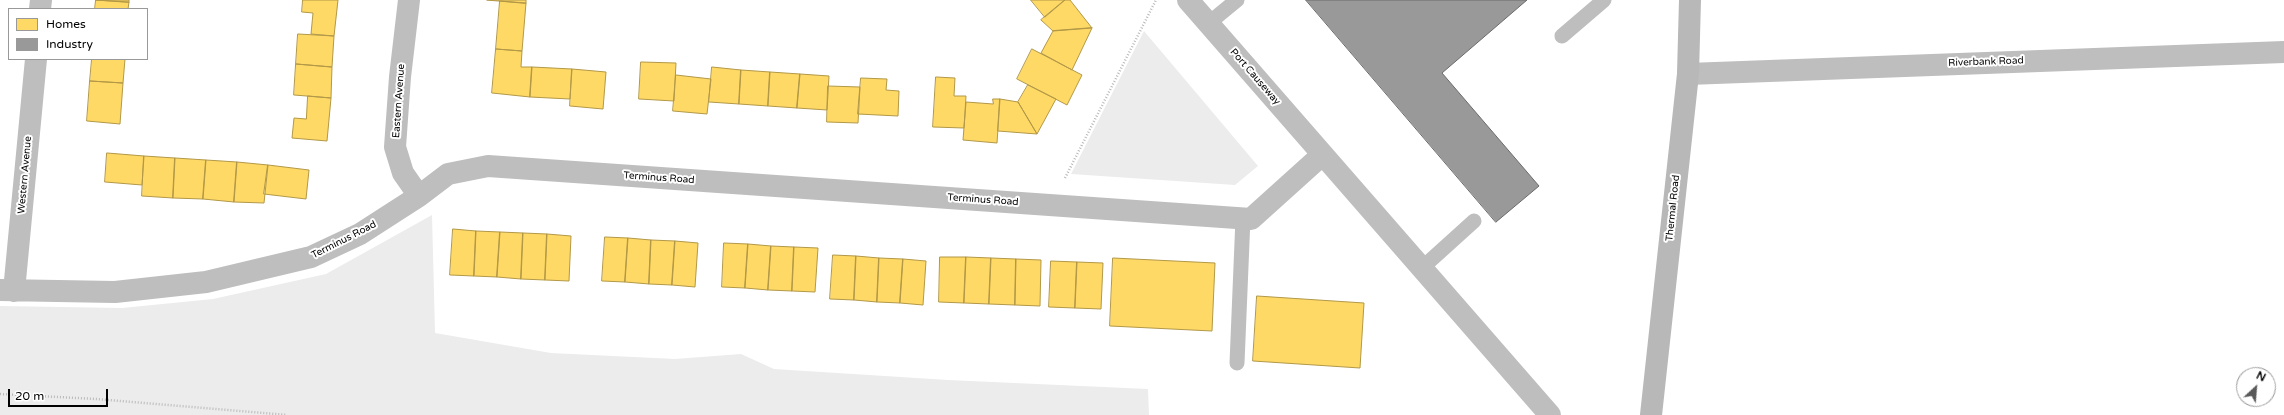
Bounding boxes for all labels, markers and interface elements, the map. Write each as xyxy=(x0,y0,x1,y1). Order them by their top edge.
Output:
legend xyxy=(8,8,148,60)
text: Homes xyxy=(46,17,86,31)
text: Industry xyxy=(46,37,93,51)
street label: Port Causeway xyxy=(1227,46,1283,108)
street label: Riverbank Road xyxy=(1948,55,2024,69)
street label: Eastern Avenue xyxy=(390,63,408,139)
street label: Western Avenue xyxy=(16,136,34,214)
street label: Terminus Road xyxy=(623,170,695,186)
street label: Thermal Road xyxy=(1664,174,1682,242)
street label: Terminus Road xyxy=(947,192,1019,208)
street label: Terminus Road xyxy=(310,218,378,262)
north arrow xyxy=(2236,367,2276,407)
text: N xyxy=(2254,369,2268,384)
scale bar xyxy=(10,381,110,407)
text: 20 m xyxy=(15,389,44,403)

